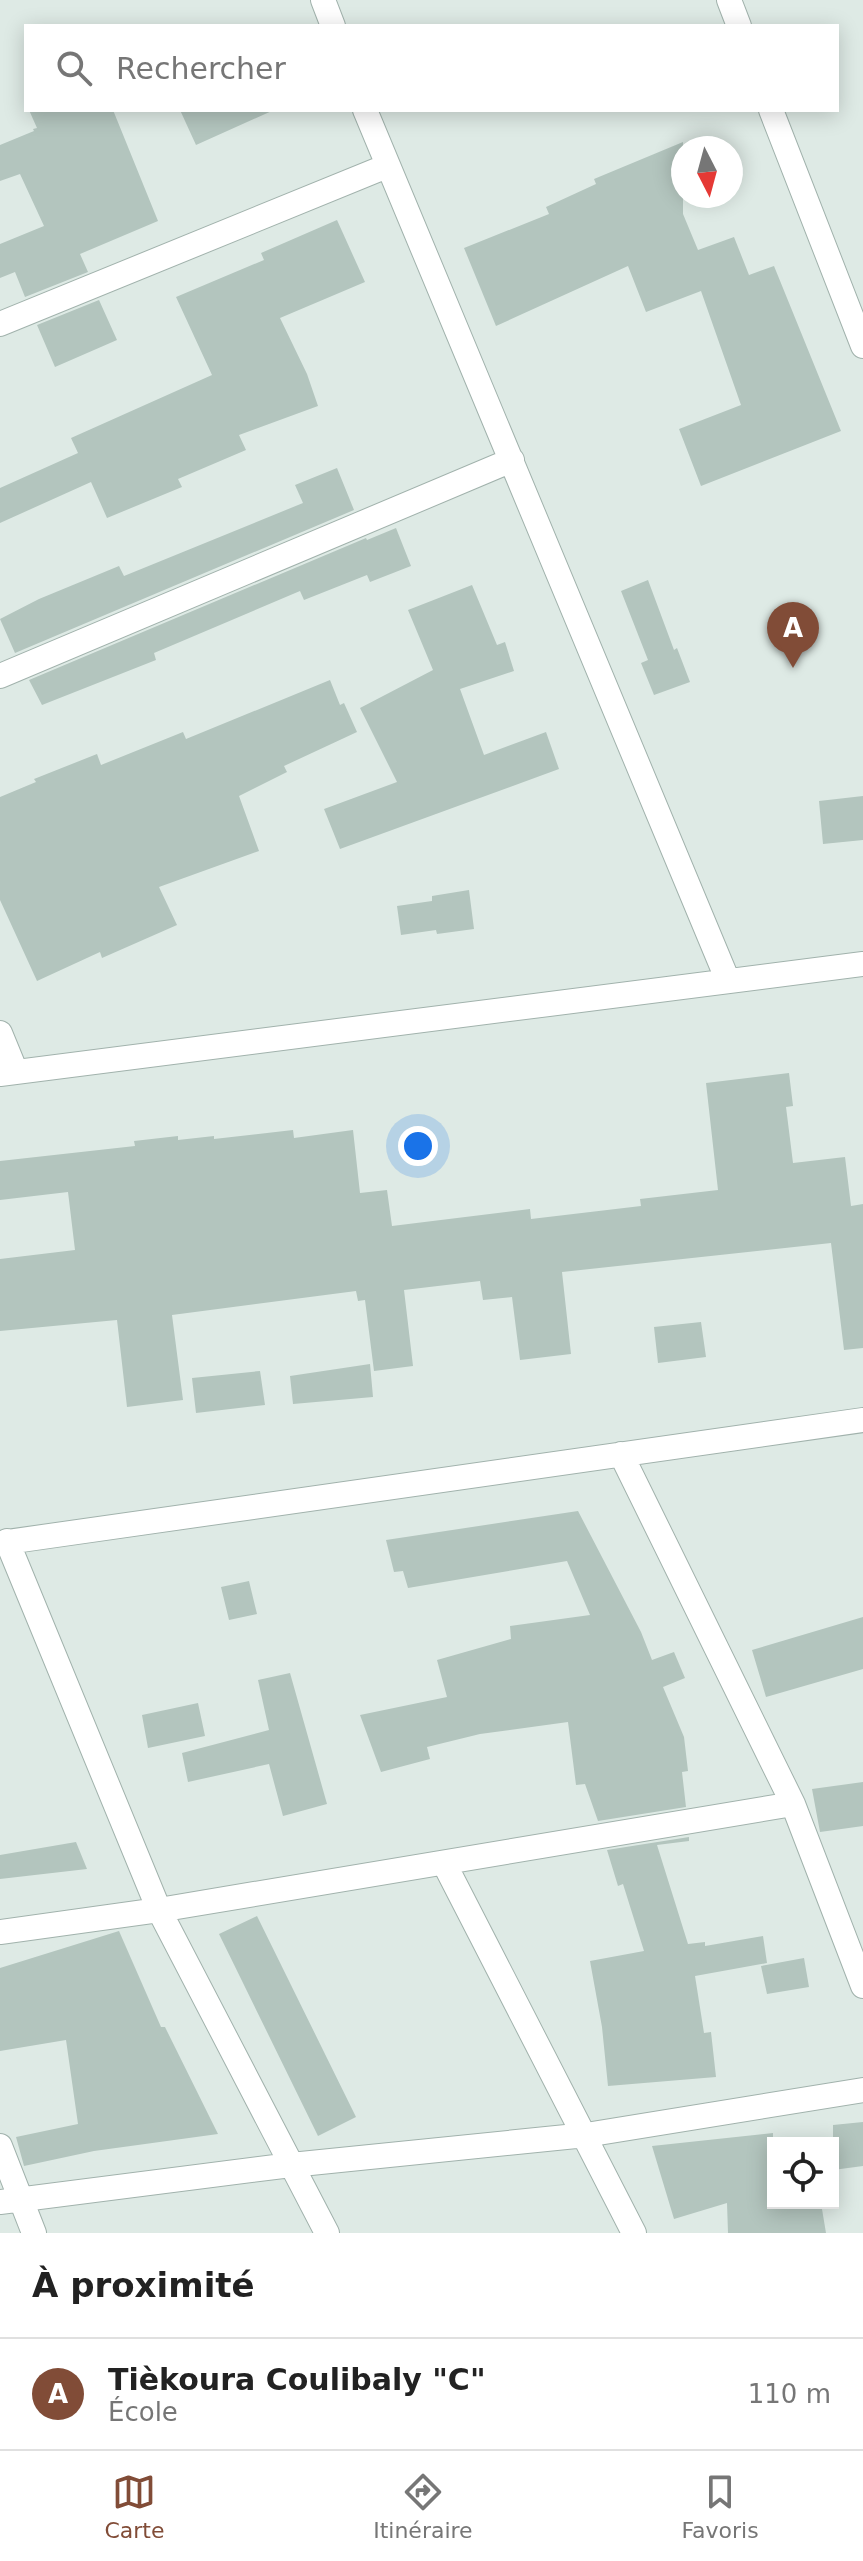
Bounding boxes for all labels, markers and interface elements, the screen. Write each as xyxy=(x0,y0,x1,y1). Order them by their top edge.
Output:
search box xyxy=(24,24,839,112)
icon: search xyxy=(52,46,96,90)
text: Rechercher xyxy=(116,51,286,86)
north arrow xyxy=(671,136,743,208)
pin: A xyxy=(767,602,819,668)
your location xyxy=(398,1126,438,1166)
map controls xyxy=(767,2137,839,2209)
button: locate xyxy=(767,2137,839,2209)
text: À proximité xyxy=(32,2265,255,2305)
text: Tièkoura Coulibaly "C" xyxy=(108,2362,486,2397)
text: A xyxy=(48,2379,68,2409)
text: 110 m xyxy=(748,2379,831,2409)
text: École xyxy=(108,2397,178,2427)
tab: Carte xyxy=(104,2470,164,2543)
tab: Itinéraire xyxy=(373,2470,473,2543)
tab: Favoris xyxy=(681,2470,759,2543)

